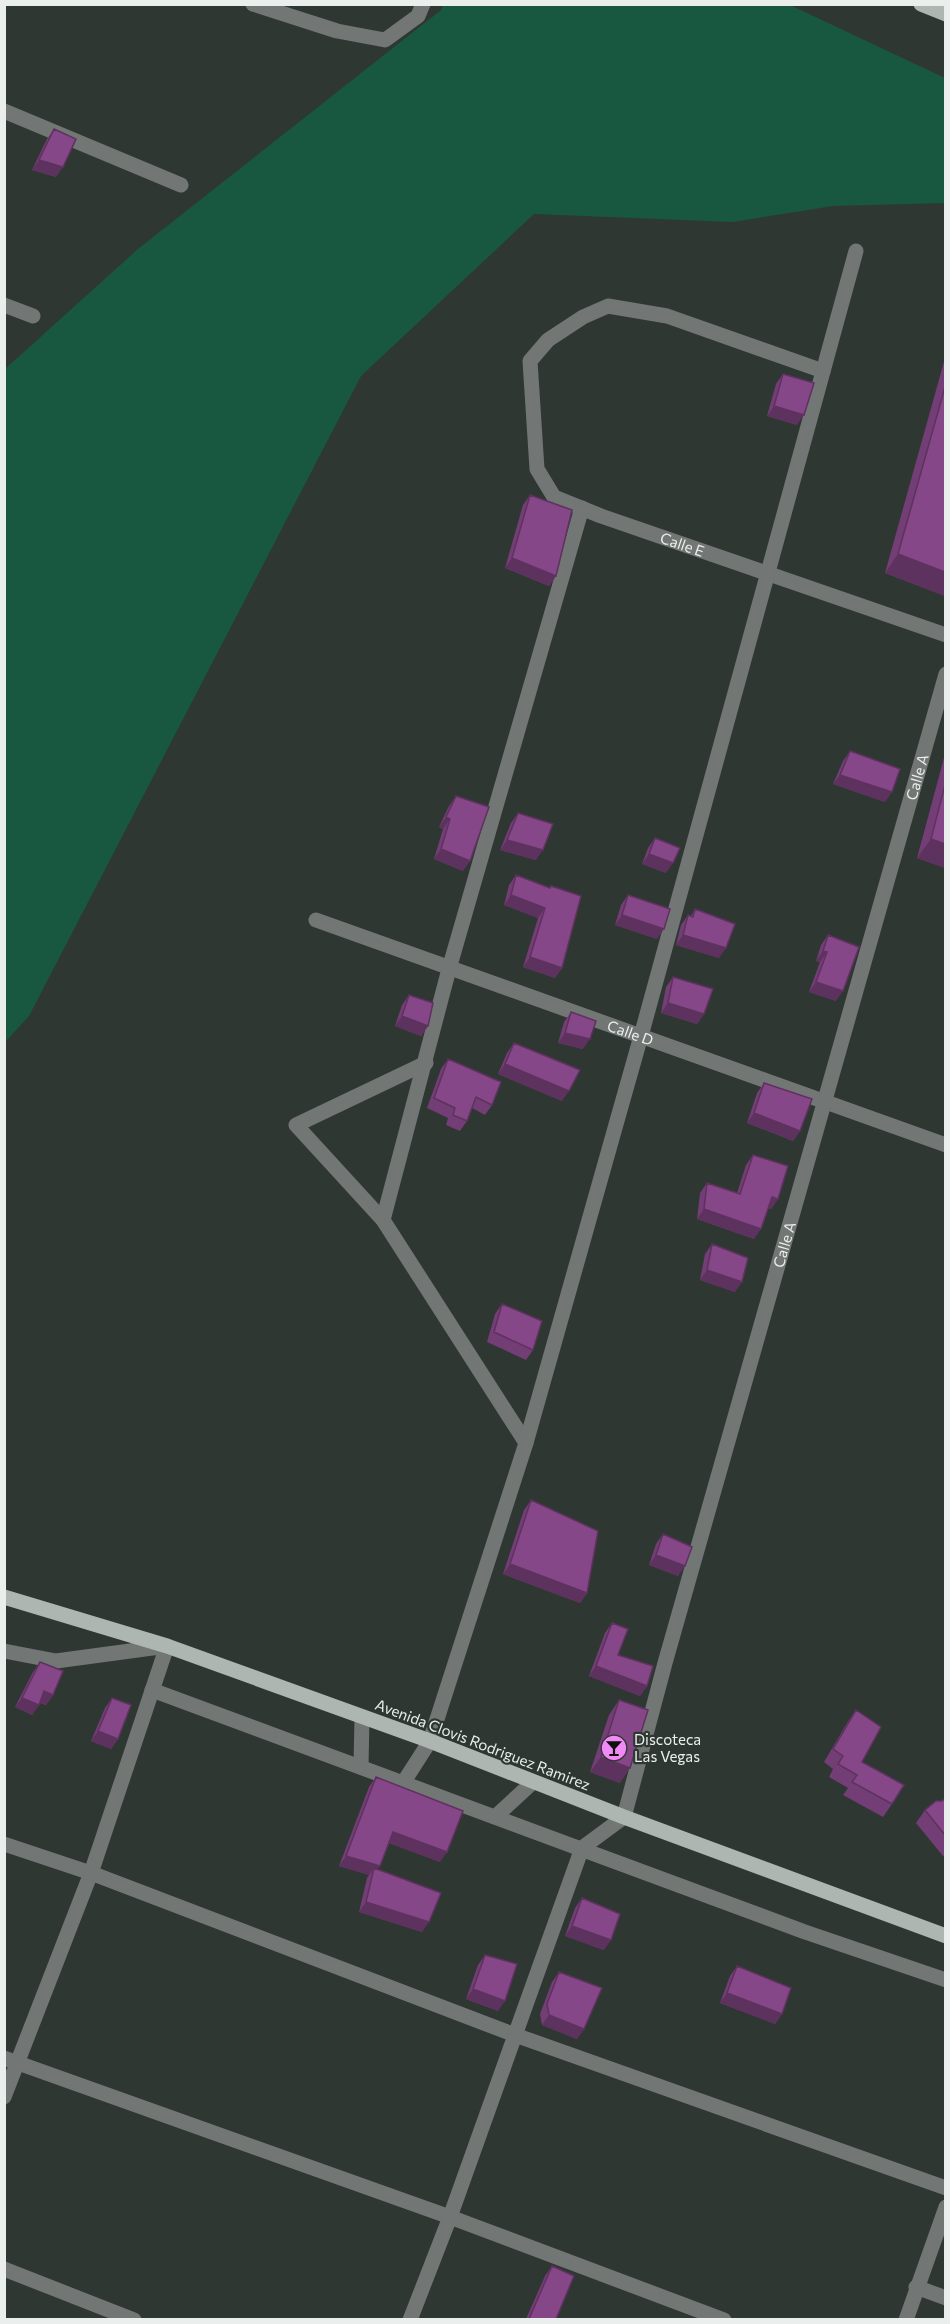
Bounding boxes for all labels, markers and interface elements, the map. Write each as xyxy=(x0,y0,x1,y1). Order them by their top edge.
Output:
street label: Calle E xyxy=(658,528,707,560)
street label: Calle A xyxy=(902,752,932,802)
street label: Calle D xyxy=(605,1016,656,1049)
street label: Calle A xyxy=(769,1219,799,1270)
street label: Avenida Clovis Rodriguez Ramirez xyxy=(373,1695,593,1793)
place label: Discoteca Las Vegas xyxy=(634,1730,701,1765)
bar icon: Discoteca Las Vegas xyxy=(599,1733,629,1763)

